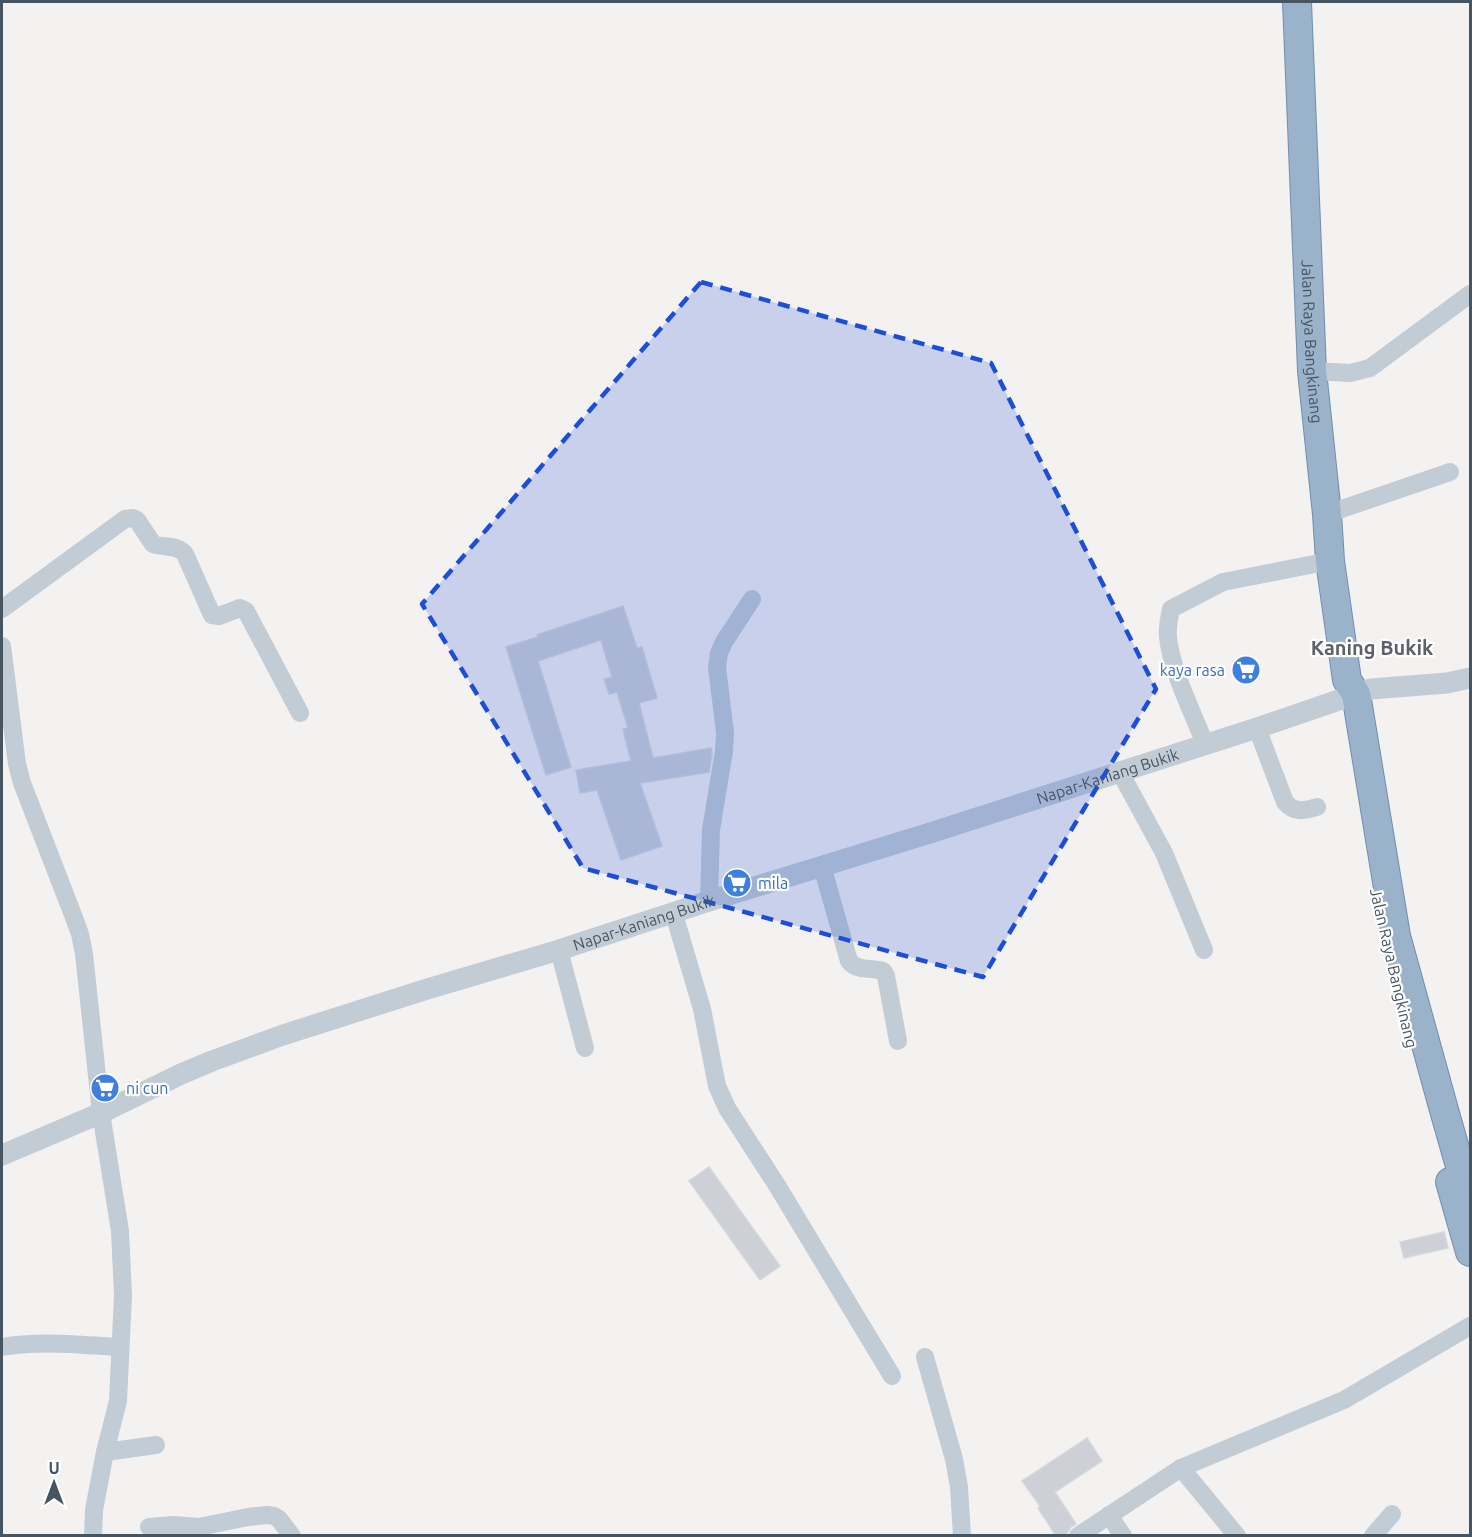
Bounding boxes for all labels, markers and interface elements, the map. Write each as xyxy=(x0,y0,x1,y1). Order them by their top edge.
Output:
street label: Jalan Raya Bangkinang xyxy=(1298,260,1326,424)
district label: Kaning Bukik xyxy=(1311,636,1433,659)
supermarket icon: kaya rasa xyxy=(1230,654,1262,686)
place label: kaya rasa xyxy=(1160,661,1225,679)
street label: Napar-Kaniang Bukik xyxy=(1034,745,1181,807)
supermarket icon: mila xyxy=(721,867,753,899)
place label: mila xyxy=(758,874,788,892)
street label: Jalan Raya Bangkinang xyxy=(1367,886,1421,1050)
street label: Napar-Kaniang Bukik xyxy=(571,891,717,954)
supermarket icon: ni cun xyxy=(89,1072,121,1104)
place label: ni cun xyxy=(126,1079,168,1097)
north arrow xyxy=(24,1453,84,1513)
text: U xyxy=(48,1459,60,1477)

